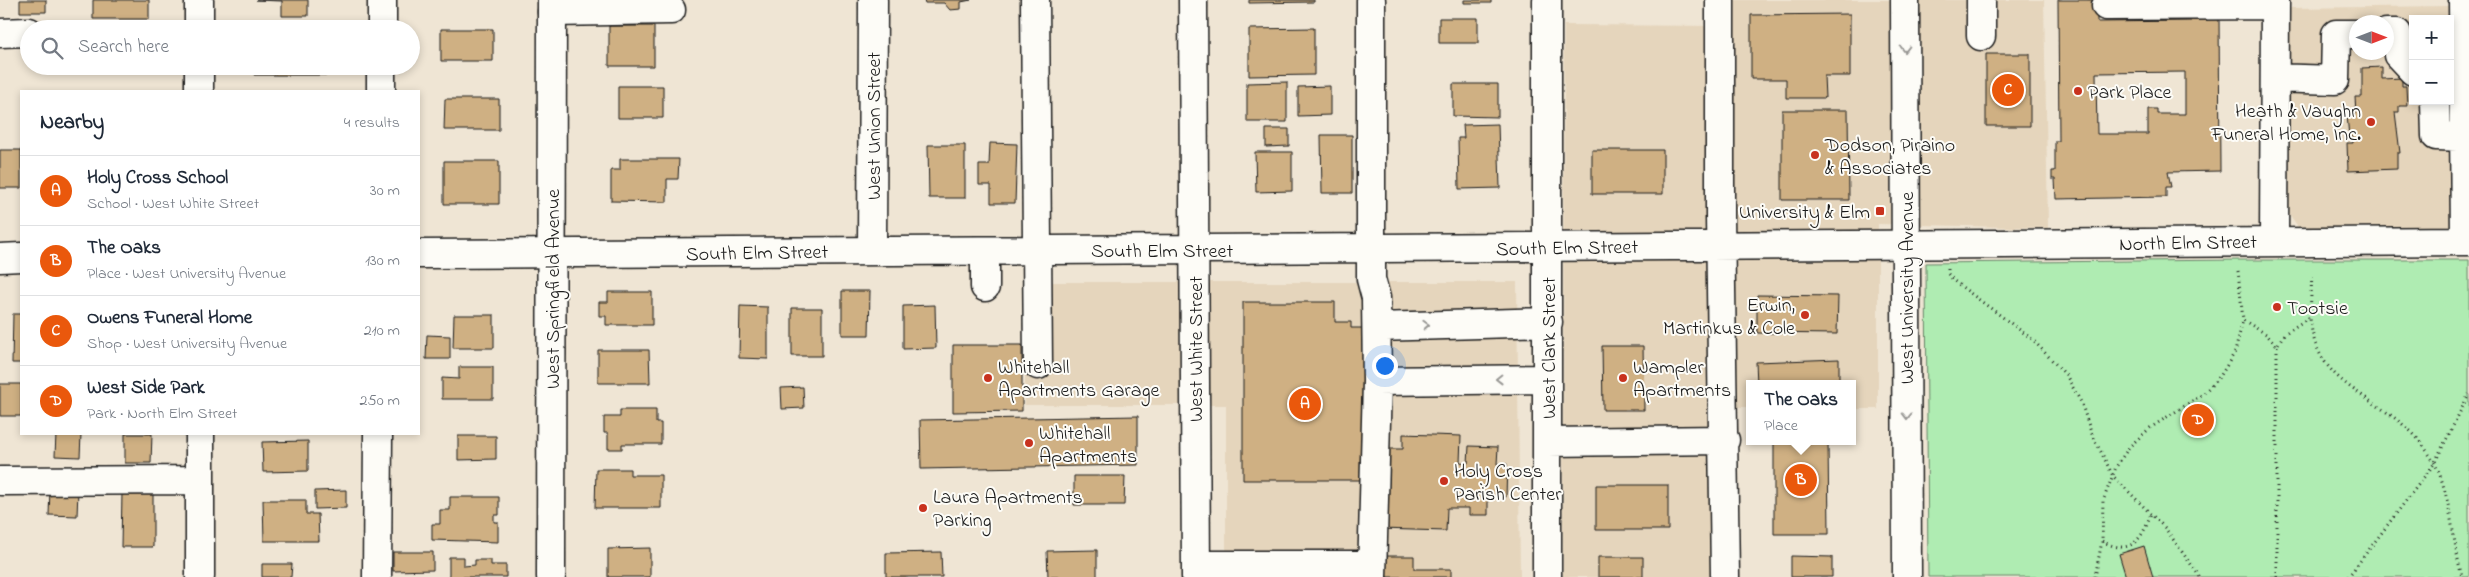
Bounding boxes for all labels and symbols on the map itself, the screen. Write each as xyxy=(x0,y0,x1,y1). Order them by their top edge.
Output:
north arrow xyxy=(2349,15,2394,60)
one-way arrow xyxy=(1900,45,1910,53)
street label: West Union Street xyxy=(861,52,890,200)
pin: C xyxy=(1992,71,2024,109)
place label: Park Place xyxy=(2088,79,2172,108)
marker: Park Place xyxy=(2072,85,2084,97)
place label: Heath & Vaughn Funeral Home, Inc. xyxy=(2210,98,2361,150)
marker: Heath & Vaughn Funeral Home, Inc. xyxy=(2365,116,2377,128)
place label: Dodson, Piraino & Associates xyxy=(1824,132,1955,184)
marker: Dodson, Piraino & Associates xyxy=(1809,149,1821,161)
street label: West Springfield Avenue xyxy=(540,189,570,389)
street label: West University Avenue xyxy=(1894,192,1923,384)
place label: University & Elm xyxy=(1739,199,1870,228)
marker: University & Elm xyxy=(1874,205,1886,217)
street label: North Elm Street xyxy=(2119,229,2257,260)
street label: South Elm Street xyxy=(1496,234,1639,265)
street label: South Elm Street xyxy=(1091,238,1233,267)
street label: South Elm Street xyxy=(686,239,829,270)
street label: West White Street xyxy=(1183,276,1212,422)
street label: West Clark Street xyxy=(1536,277,1565,419)
place label: Erwin, Martinkus & Cole xyxy=(1663,292,1795,344)
place label: Tootsie xyxy=(2287,295,2348,324)
marker: Tootsie xyxy=(2271,301,2283,313)
marker: Erwin, Martinkus & Cole xyxy=(1799,309,1811,321)
one-way arrow xyxy=(1422,320,1430,331)
your location xyxy=(1372,353,1398,379)
place label: Whitehall Apartments Garage xyxy=(998,354,1159,407)
place label: Wampler Apartments xyxy=(1633,354,1731,406)
marker: Whitehall Apartments Garage xyxy=(982,372,994,384)
marker: Wampler Apartments xyxy=(1617,372,1629,384)
one-way arrow xyxy=(1494,374,1502,384)
pin: A xyxy=(1289,385,1321,423)
pin: D xyxy=(2182,401,2214,439)
one-way arrow xyxy=(1902,412,1912,420)
place label: Whitehall Apartments xyxy=(1039,420,1137,472)
marker: Whitehall Apartments xyxy=(1023,437,1035,449)
place label: Holy Cross Parish Center xyxy=(1454,458,1562,510)
pin: B xyxy=(1785,461,1817,499)
marker: Holy Cross Parish Center xyxy=(1438,475,1450,487)
place label: Laura Apartments Parking xyxy=(933,484,1083,537)
marker: Laura Apartments Parking xyxy=(917,502,929,514)

